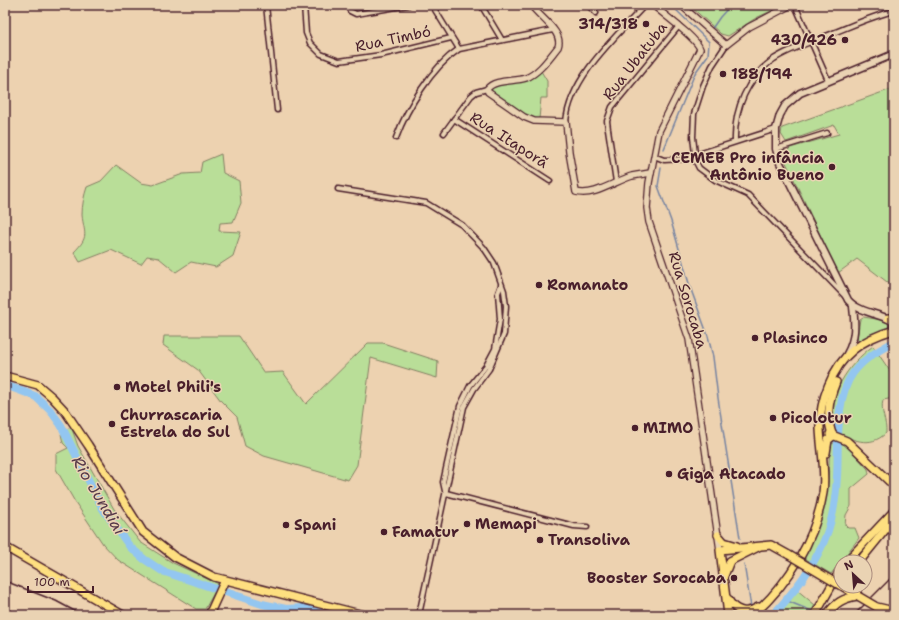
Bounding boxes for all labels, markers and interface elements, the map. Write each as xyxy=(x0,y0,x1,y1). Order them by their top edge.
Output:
place label: 314/318 xyxy=(578,14,638,34)
street label: Rua Ubatuba xyxy=(598,17,672,104)
marker: 314/318 xyxy=(641,19,651,29)
street label: Rua Timbó xyxy=(353,21,433,57)
place label: 430/426 xyxy=(771,30,837,50)
marker: 430/426 xyxy=(840,35,850,45)
place label: 188/194 xyxy=(731,64,793,84)
marker: 188/194 xyxy=(718,69,728,79)
street label: Rua Itaporã xyxy=(466,107,552,173)
place label: CEMEB Pro infância Antônio Bueno xyxy=(671,148,825,185)
marker: CEMEB Pro infância Antônio Bueno xyxy=(827,162,837,172)
street label: Rua Sorocaba xyxy=(664,249,712,351)
place label: Romanato xyxy=(547,275,629,295)
marker: Romanato xyxy=(534,280,544,290)
place label: Plasinco xyxy=(763,328,828,348)
marker: Plasinco xyxy=(750,333,760,343)
place label: Motel Phili's xyxy=(125,377,221,397)
marker: Motel Phili's xyxy=(112,382,122,392)
place label: Churrascaria Estrela do Sul xyxy=(120,405,230,442)
place label: Picolotur xyxy=(781,408,852,428)
marker: Picolotur xyxy=(768,413,778,423)
place label: MIMO xyxy=(643,418,693,438)
marker: Churrascaria Estrela do Sul xyxy=(107,419,117,429)
marker: MIMO xyxy=(630,423,640,433)
water label: Rio Jundiaí xyxy=(67,452,131,540)
place label: Giga Atacado xyxy=(677,464,786,484)
marker: Giga Atacado xyxy=(664,469,674,479)
place label: Memapi xyxy=(475,514,537,534)
place label: Spani xyxy=(294,515,336,535)
marker: Memapi xyxy=(462,519,472,529)
marker: Spani xyxy=(281,520,291,530)
place label: Famatur xyxy=(392,522,459,542)
marker: Famatur xyxy=(379,527,389,537)
place label: Transoliva xyxy=(548,530,631,550)
marker: Transoliva xyxy=(535,535,545,545)
north arrow xyxy=(833,554,873,594)
text: N xyxy=(842,557,856,574)
scale bar xyxy=(28,568,93,594)
place label: Booster Sorocaba xyxy=(587,568,727,588)
marker: Booster Sorocaba xyxy=(729,573,739,583)
text: 100 m xyxy=(34,574,70,590)

